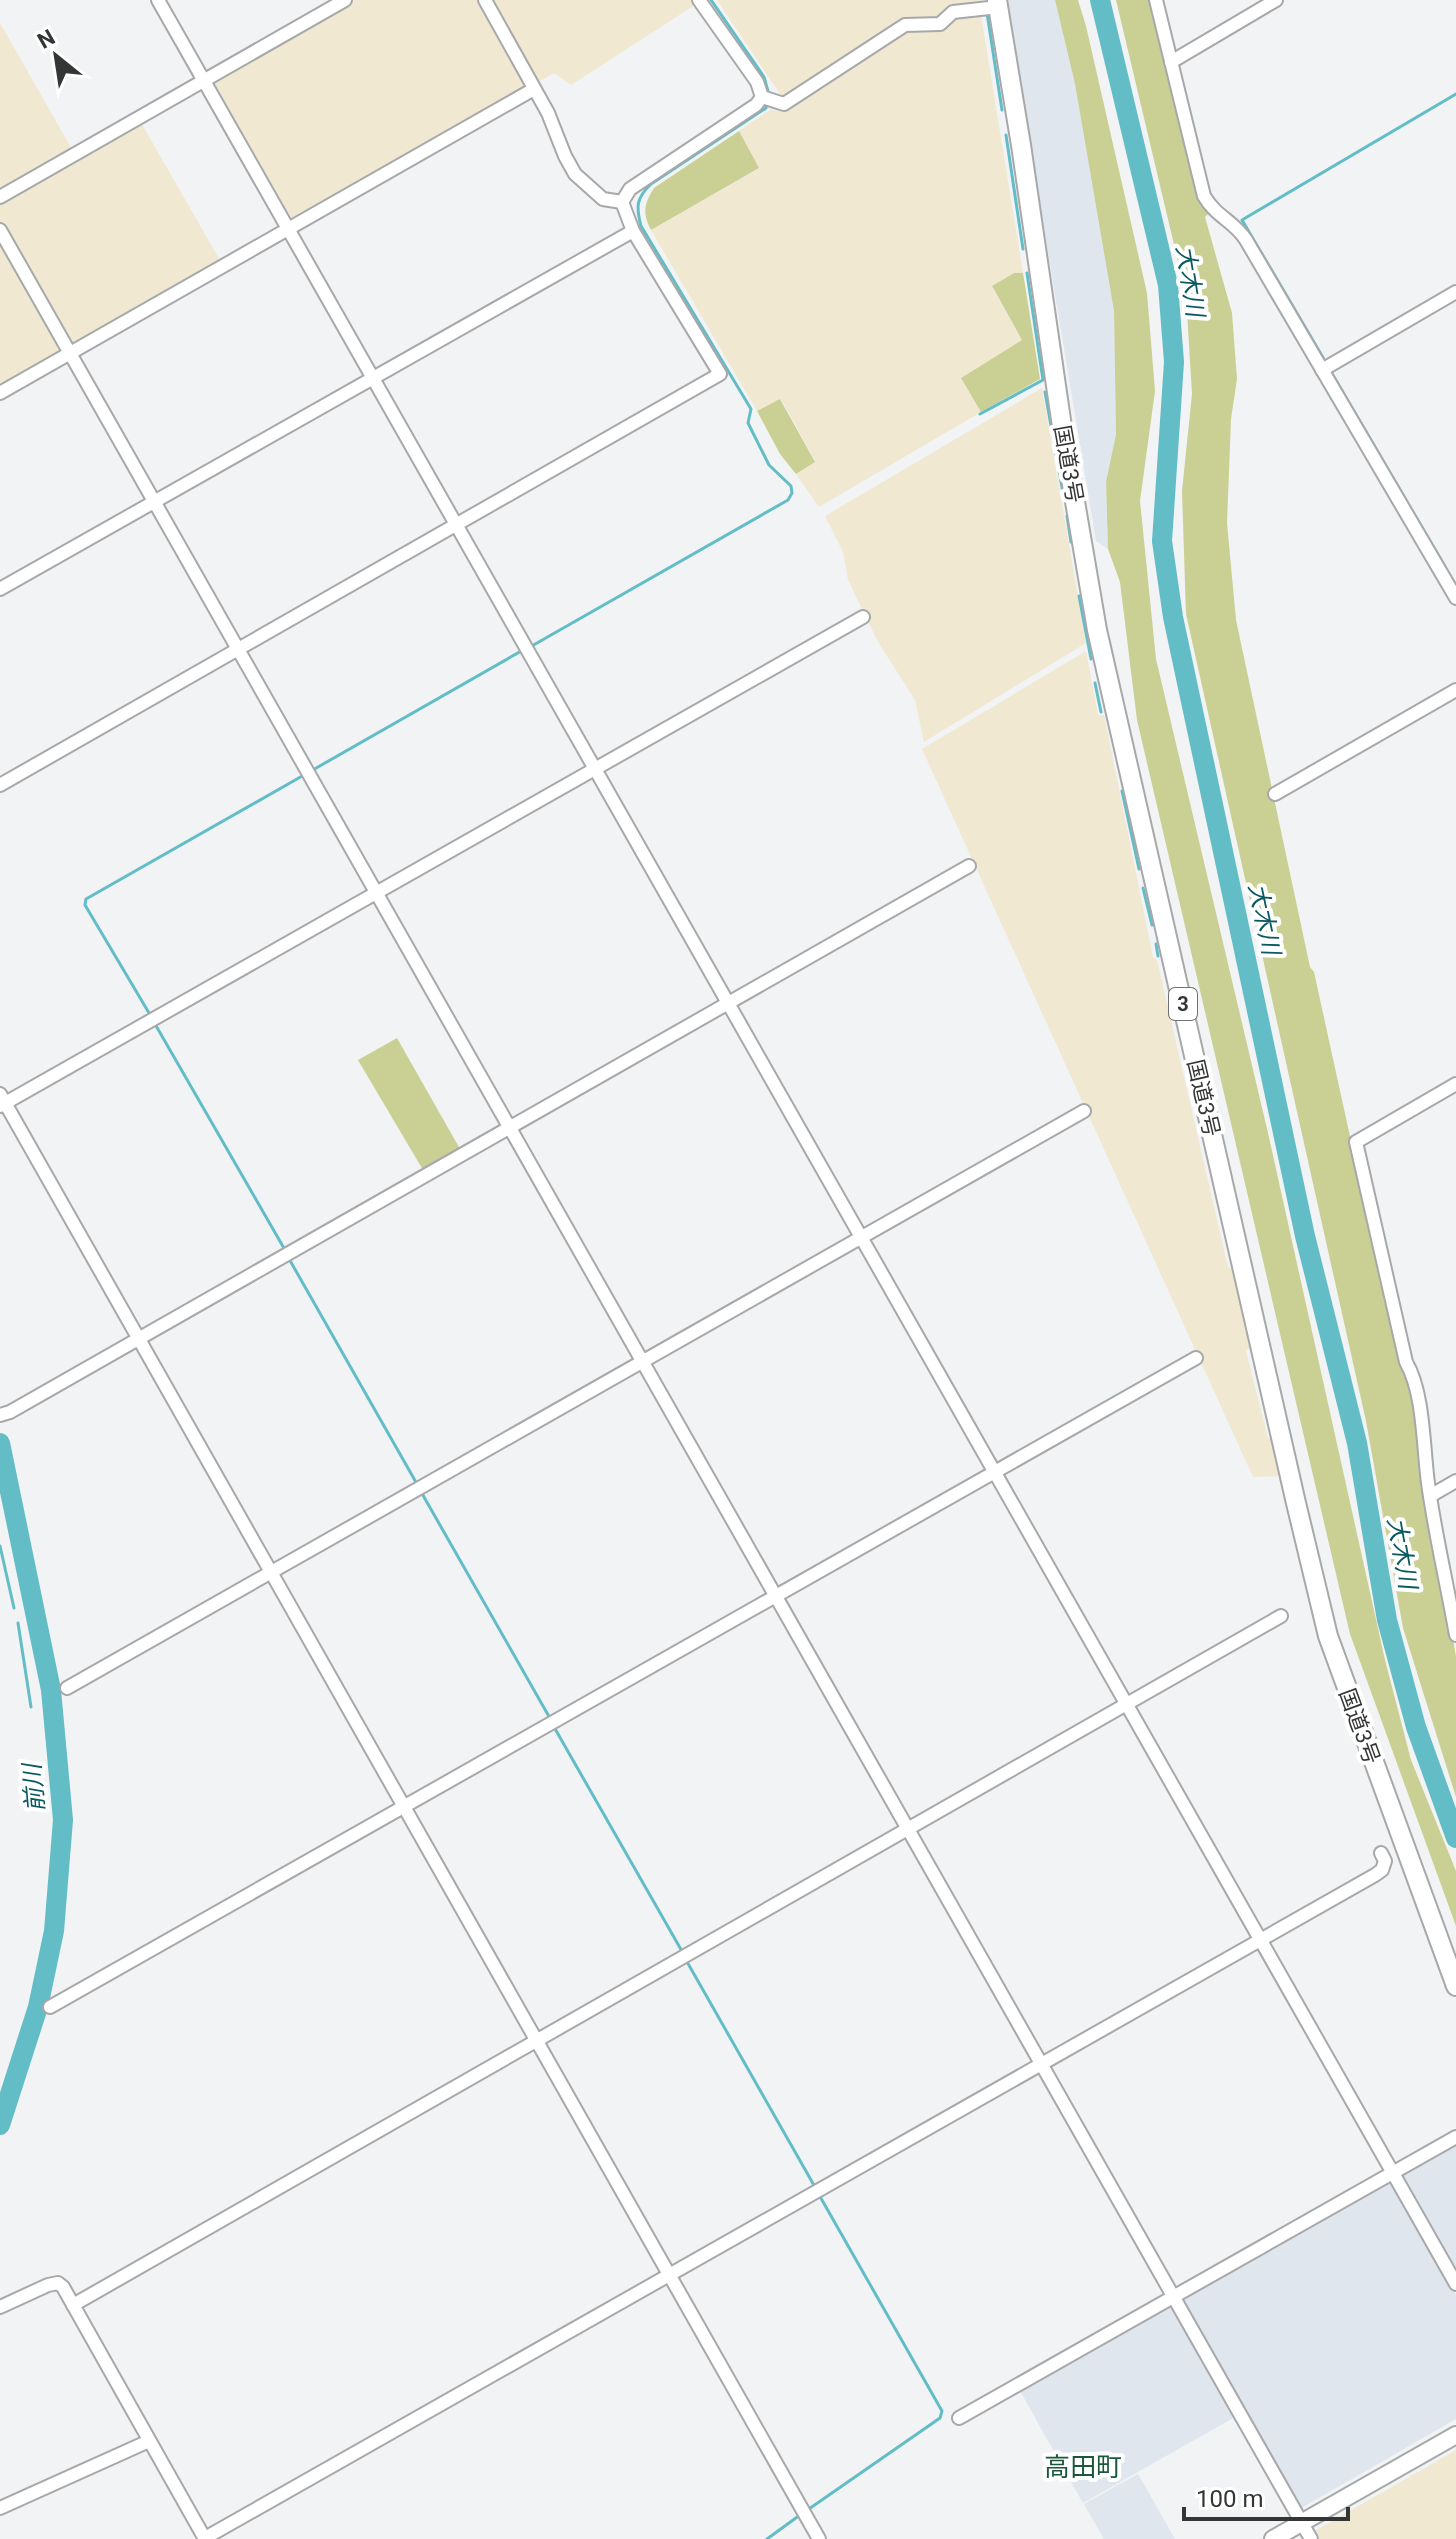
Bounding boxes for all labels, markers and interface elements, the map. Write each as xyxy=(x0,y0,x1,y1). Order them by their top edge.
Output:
north arrow xyxy=(16,16,96,96)
text: N xyxy=(33,24,59,54)
water label: 大木川 xyxy=(1171,243,1210,322)
street label: 国道3号 xyxy=(1049,423,1088,505)
water label: 大木川 xyxy=(1243,881,1286,960)
road number: 3 xyxy=(1169,988,1197,1020)
street label: 国道3号 xyxy=(1183,1057,1225,1139)
water label: 大木川 xyxy=(1382,1515,1423,1594)
street label: 国道3号 xyxy=(1334,1685,1385,1767)
water label: 前川 xyxy=(18,1760,50,1813)
district label: 高田町 xyxy=(1044,2452,1122,2482)
scale bar xyxy=(1184,2471,1348,2521)
text: 100 m xyxy=(1196,2485,1263,2513)

